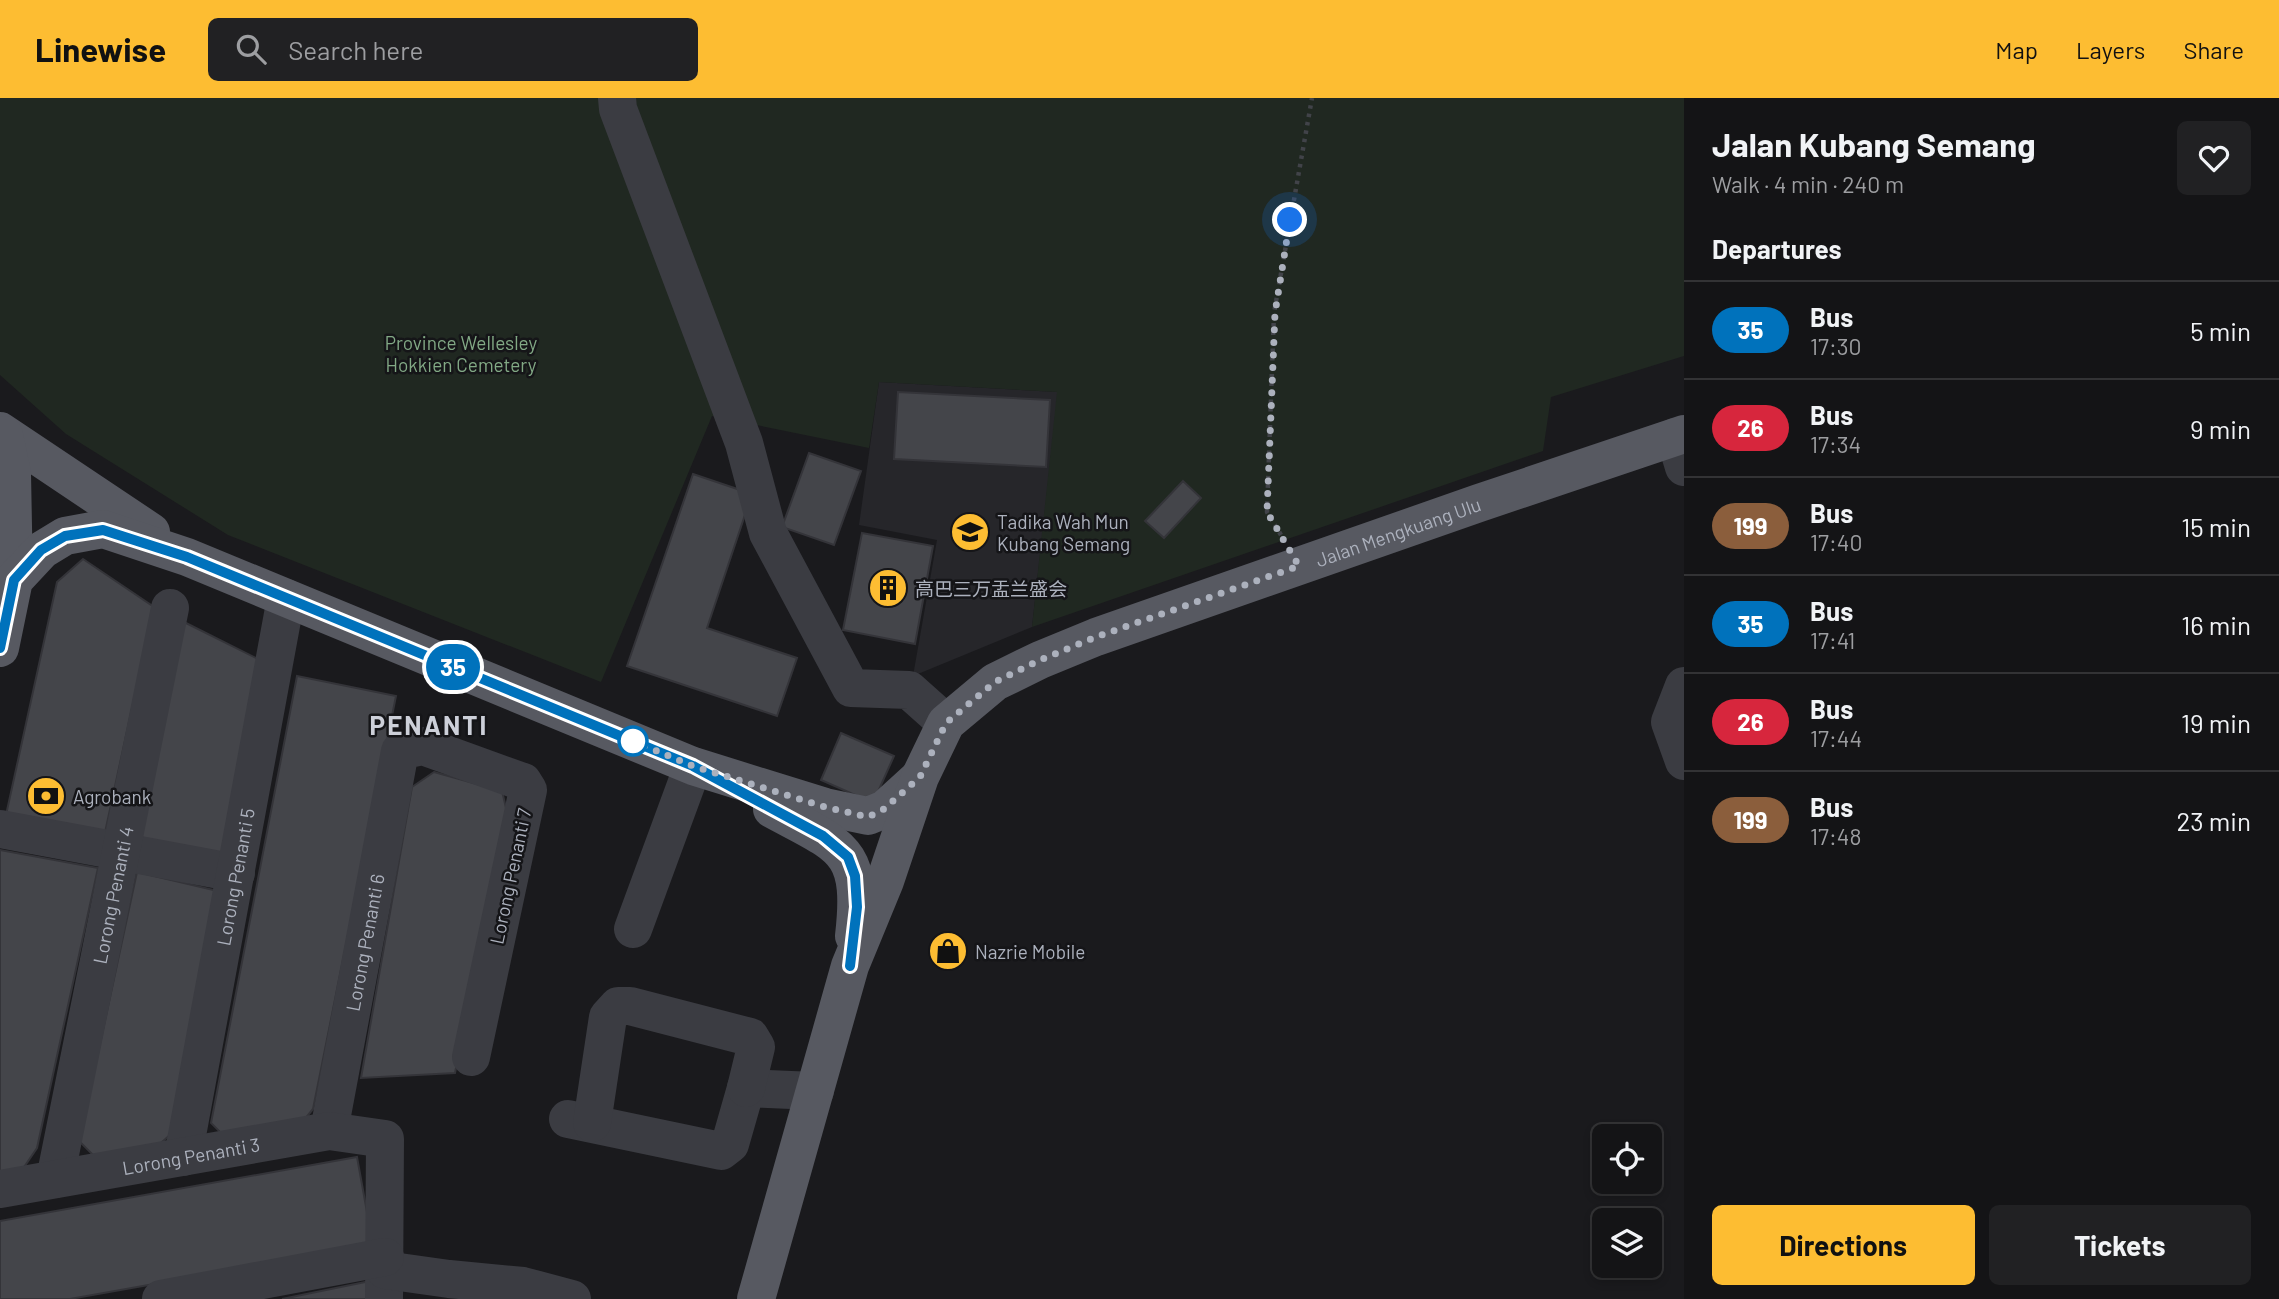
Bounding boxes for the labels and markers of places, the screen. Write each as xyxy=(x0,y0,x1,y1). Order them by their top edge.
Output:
place label: Tadika Wah Mun Kubang Semang xyxy=(997,510,1130,555)
school or university icon: Tadika Wah Mun Kubang Semang xyxy=(949,511,991,553)
building icon: 高巴三万盂兰盛会 xyxy=(867,567,909,609)
place label: 高巴三万盂兰盛会 xyxy=(915,577,1067,600)
unlabelled marker xyxy=(618,726,648,756)
bank icon: Agrobank xyxy=(25,775,67,817)
place label: Agrobank xyxy=(73,785,151,808)
shop icon: Nazrie Mobile xyxy=(927,930,969,972)
place label: Nazrie Mobile xyxy=(975,940,1085,963)

